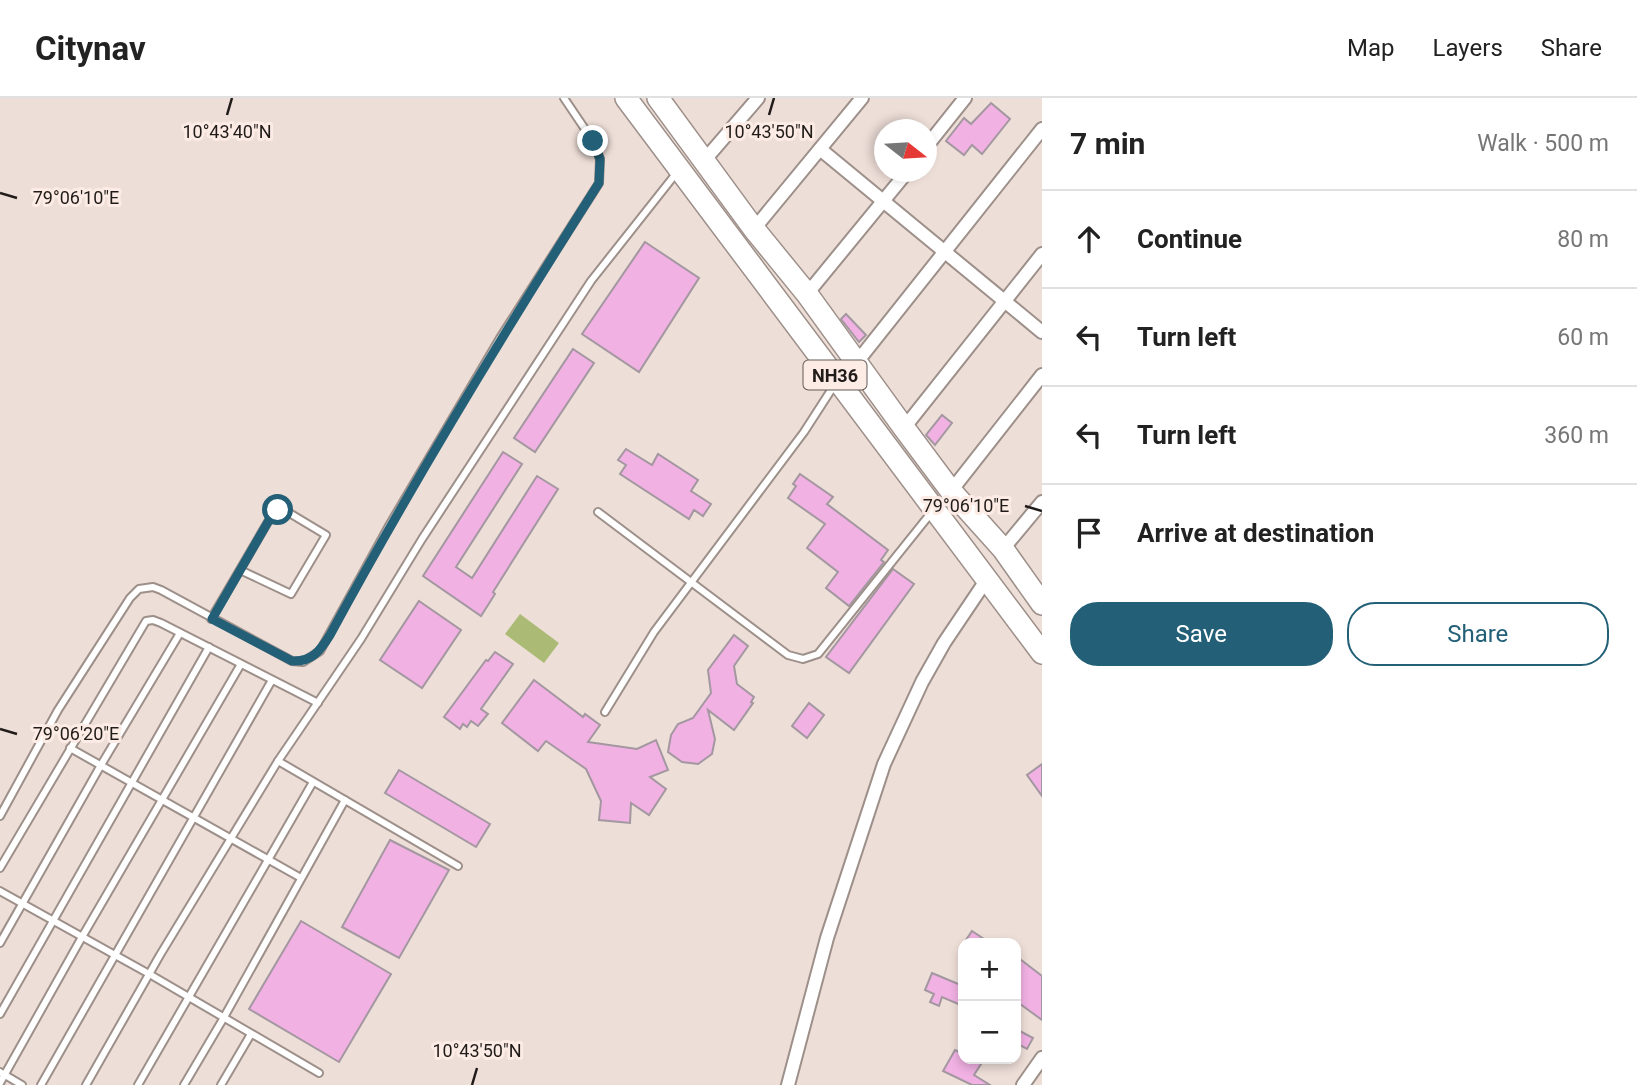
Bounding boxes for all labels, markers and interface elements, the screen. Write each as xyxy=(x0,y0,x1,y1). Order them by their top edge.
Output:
text: Citynav xyxy=(35,29,146,68)
text: Map xyxy=(1347,34,1395,62)
text: Layers xyxy=(1433,34,1503,62)
text: Share xyxy=(1541,34,1602,62)
north arrow xyxy=(874,119,937,182)
text: 10°43'40"N xyxy=(182,121,272,142)
text: 10°43'50"N xyxy=(724,121,814,142)
route end xyxy=(577,125,608,156)
text: 7 min xyxy=(1070,126,1145,161)
text: Walk · 500 m xyxy=(1477,130,1609,157)
text: 79°06'10"E xyxy=(33,187,119,208)
icon: ahead xyxy=(1070,220,1108,258)
text: Continue xyxy=(1137,224,1242,254)
text: 80 m xyxy=(1557,226,1609,253)
icon: left xyxy=(1070,318,1108,356)
text: Turn left xyxy=(1137,322,1236,352)
text: 60 m xyxy=(1557,324,1609,351)
road number: NH36 xyxy=(804,360,866,390)
icon: left xyxy=(1070,416,1108,454)
text: Turn left xyxy=(1137,420,1236,450)
text: 360 m xyxy=(1544,422,1609,449)
route start xyxy=(262,494,293,525)
text: 79°06'10"E xyxy=(923,495,1009,516)
icon: arrive xyxy=(1070,514,1108,552)
text: Arrive at destination xyxy=(1137,518,1374,548)
button: Save xyxy=(1070,602,1333,666)
button: Share xyxy=(1347,602,1609,666)
text: 79°06'20"E xyxy=(33,723,119,744)
map controls xyxy=(958,938,1021,1064)
button: + xyxy=(958,938,1021,1001)
button: − xyxy=(958,1001,1021,1064)
text: 10°43'50"N xyxy=(432,1040,522,1061)

